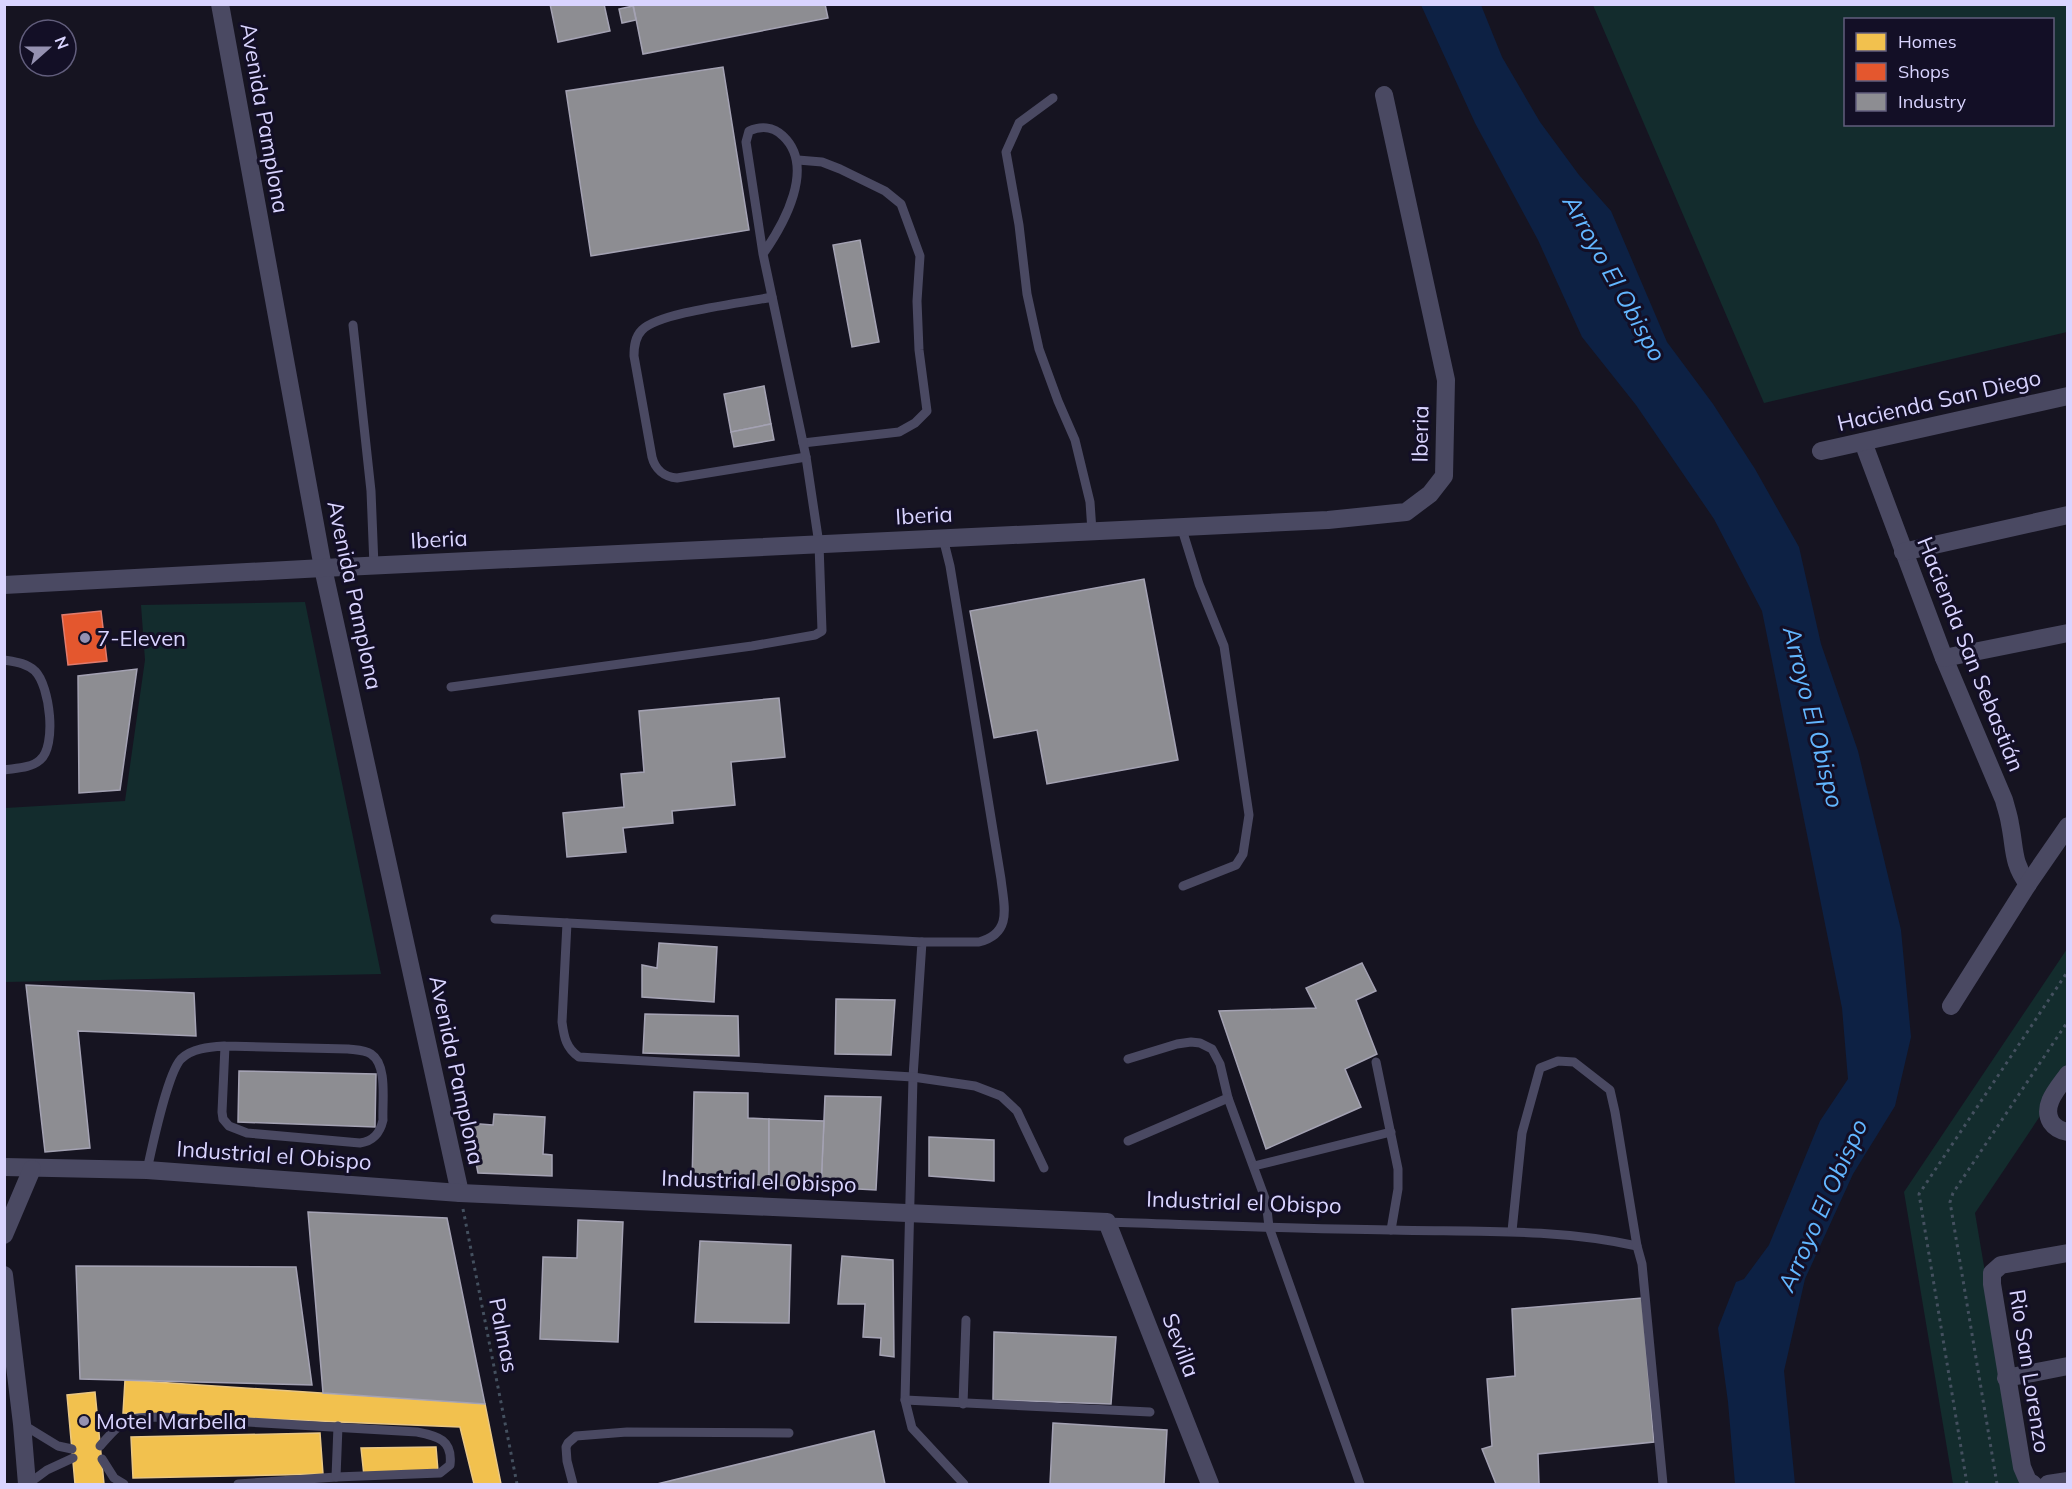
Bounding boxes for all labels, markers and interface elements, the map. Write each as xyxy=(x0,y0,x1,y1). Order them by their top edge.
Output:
north arrow xyxy=(18,18,78,78)
legend xyxy=(1844,18,2054,126)
street label: Avenida Pamplona xyxy=(234,21,296,215)
text: Homes xyxy=(1898,30,1957,53)
text: N xyxy=(51,33,74,52)
text: Shops xyxy=(1898,60,1950,83)
text: Industry xyxy=(1898,90,1967,113)
water label: Arroyo El Obispo xyxy=(1556,189,1673,366)
street label: Hacienda San Diego xyxy=(1834,363,2044,437)
street label: Iberia xyxy=(1406,405,1434,463)
street label: Avenida Pamplona xyxy=(321,498,389,692)
street label: Iberia xyxy=(895,500,953,530)
street label: Iberia xyxy=(410,524,468,554)
street label: Hacienda San Sebastián xyxy=(1911,533,2031,775)
water label: Arroyo El Obispo xyxy=(1777,622,1851,811)
place label: 7-Eleven xyxy=(97,624,186,652)
marker: 7-Eleven xyxy=(78,631,92,645)
street label: Avenida Pamplona xyxy=(423,973,491,1167)
water label: Arroyo El Obispo xyxy=(1770,1114,1873,1297)
street label: Industrial el Obispo xyxy=(176,1134,372,1176)
street label: Industrial el Obispo xyxy=(661,1164,857,1198)
street label: Industrial el Obispo xyxy=(1146,1185,1342,1219)
street label: Rio San Lorenzo xyxy=(2003,1287,2057,1455)
street label: Palmas xyxy=(483,1295,525,1375)
street label: Sevilla xyxy=(1156,1309,1206,1381)
place label: Motel Marbella xyxy=(96,1407,247,1435)
marker: Motel Marbella xyxy=(77,1414,91,1428)

